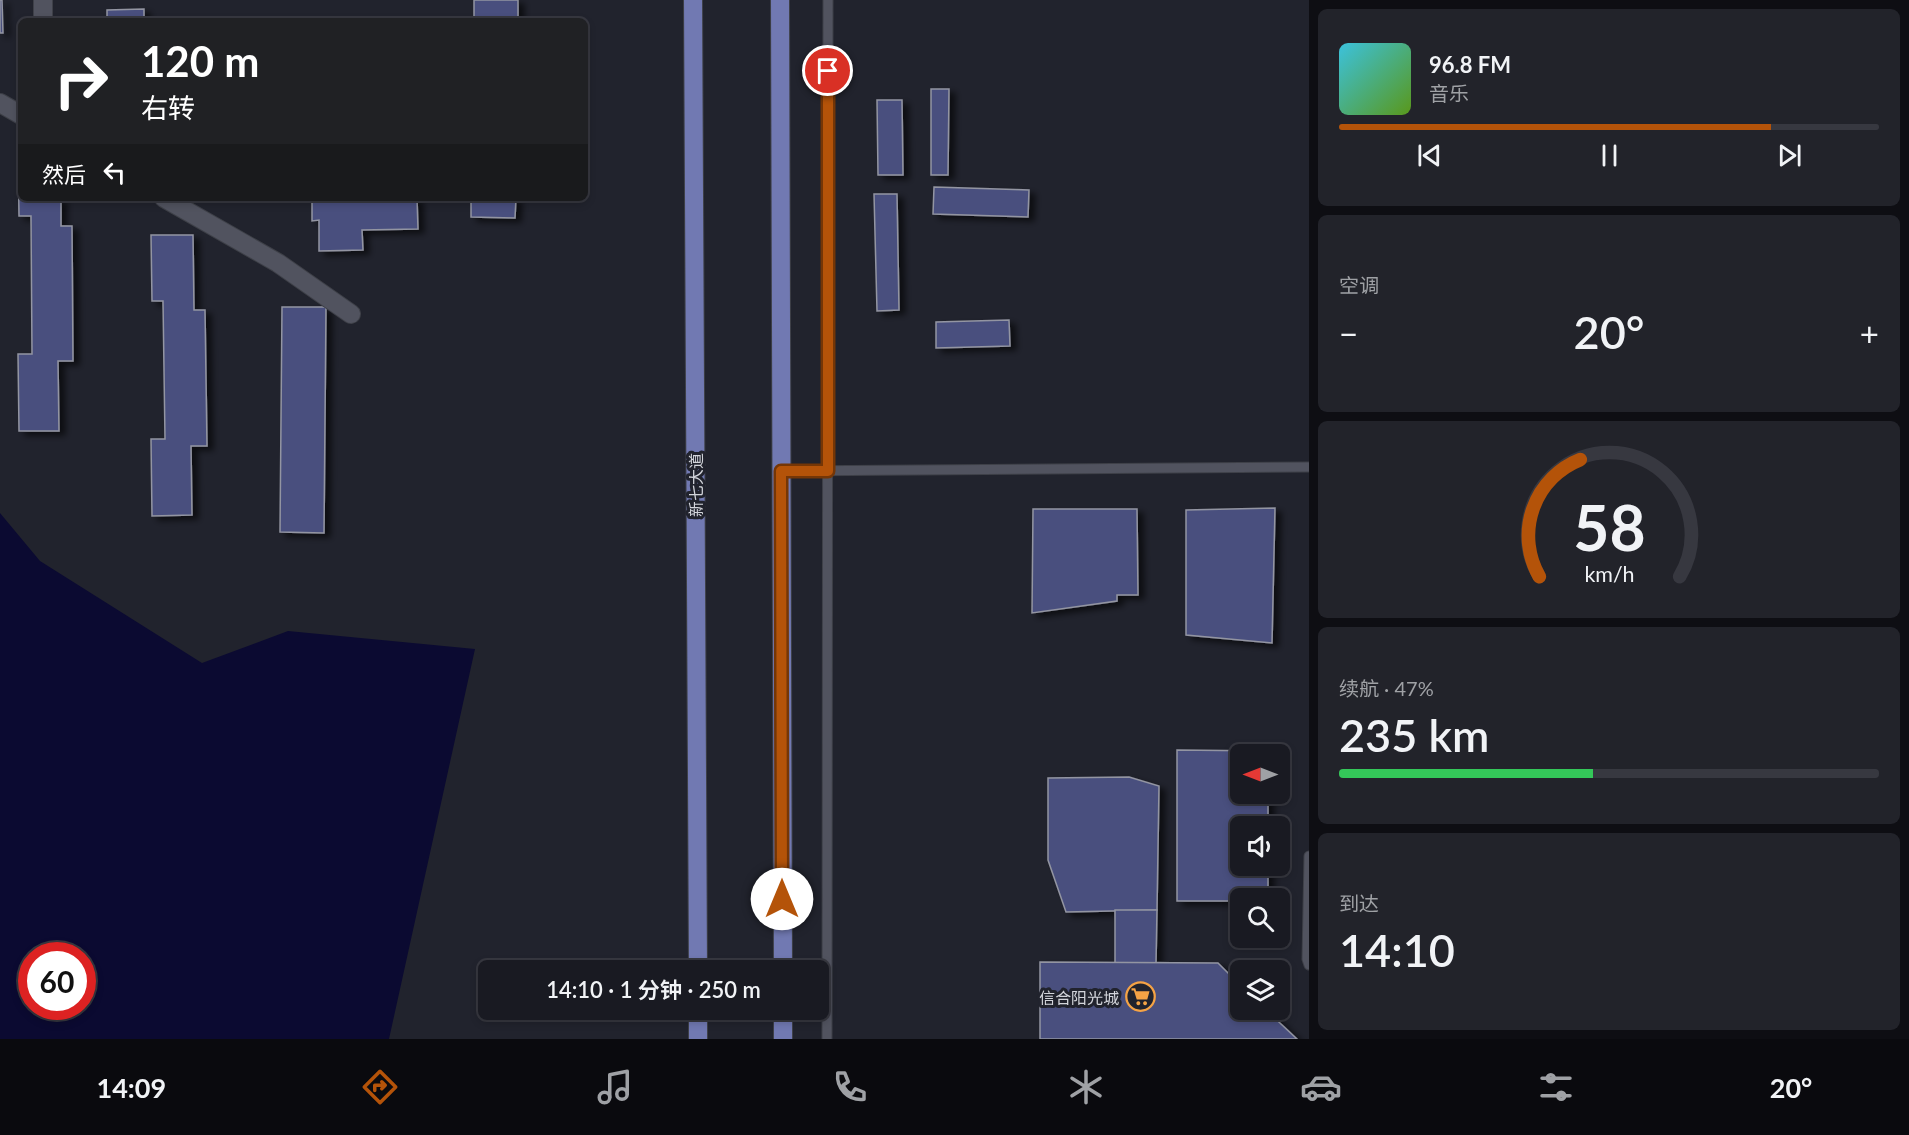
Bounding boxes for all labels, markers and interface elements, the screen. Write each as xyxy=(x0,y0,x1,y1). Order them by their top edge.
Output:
text: 120 m xyxy=(141,36,259,86)
icon: right xyxy=(42,42,120,120)
pin xyxy=(802,45,853,96)
text: 96.8 FM xyxy=(1429,51,1511,78)
icon: arrive xyxy=(811,54,844,87)
text: 音乐 xyxy=(1429,81,1469,105)
text: 右转 xyxy=(141,91,195,124)
icon: previous xyxy=(1413,139,1446,172)
icon: pause xyxy=(1593,139,1626,172)
icon: next xyxy=(1773,139,1806,172)
icon: left xyxy=(98,156,131,189)
text: 然后 xyxy=(42,161,86,188)
text: 空调 xyxy=(1339,273,1379,297)
text: 20° xyxy=(1574,305,1644,359)
text: − xyxy=(1339,313,1358,353)
text: + xyxy=(1860,313,1879,353)
street label: 新七大道 xyxy=(686,453,705,517)
text: 58 xyxy=(1573,489,1645,564)
text: km/h xyxy=(1584,561,1634,587)
text: 续航 · 47% xyxy=(1339,676,1434,700)
text: 235 km xyxy=(1339,708,1489,762)
north arrow xyxy=(1230,744,1290,804)
map controls xyxy=(1230,744,1290,1020)
button: sound xyxy=(1230,816,1290,876)
position arrow xyxy=(750,867,814,931)
button: search xyxy=(1230,888,1290,948)
text: 到达 xyxy=(1339,891,1379,915)
text: 14:10 xyxy=(1339,923,1455,977)
speed limit sign: 60 xyxy=(18,942,96,1020)
button: layers xyxy=(1230,960,1290,1020)
text: 14:10 · 1 分钟 · 250 m xyxy=(546,976,761,1003)
supermarket icon: 信合阳光城 xyxy=(1124,981,1156,1013)
place label: 信合阳光城 xyxy=(1039,988,1119,1007)
icon: directions xyxy=(359,1066,401,1108)
icon: music xyxy=(594,1066,636,1108)
icon: phone xyxy=(829,1066,871,1108)
icon: climate xyxy=(1065,1066,1107,1108)
icon: car xyxy=(1300,1066,1342,1108)
icon: filters xyxy=(1535,1066,1577,1108)
text: 14:09 xyxy=(97,1071,166,1104)
text: 20° xyxy=(1770,1071,1812,1104)

